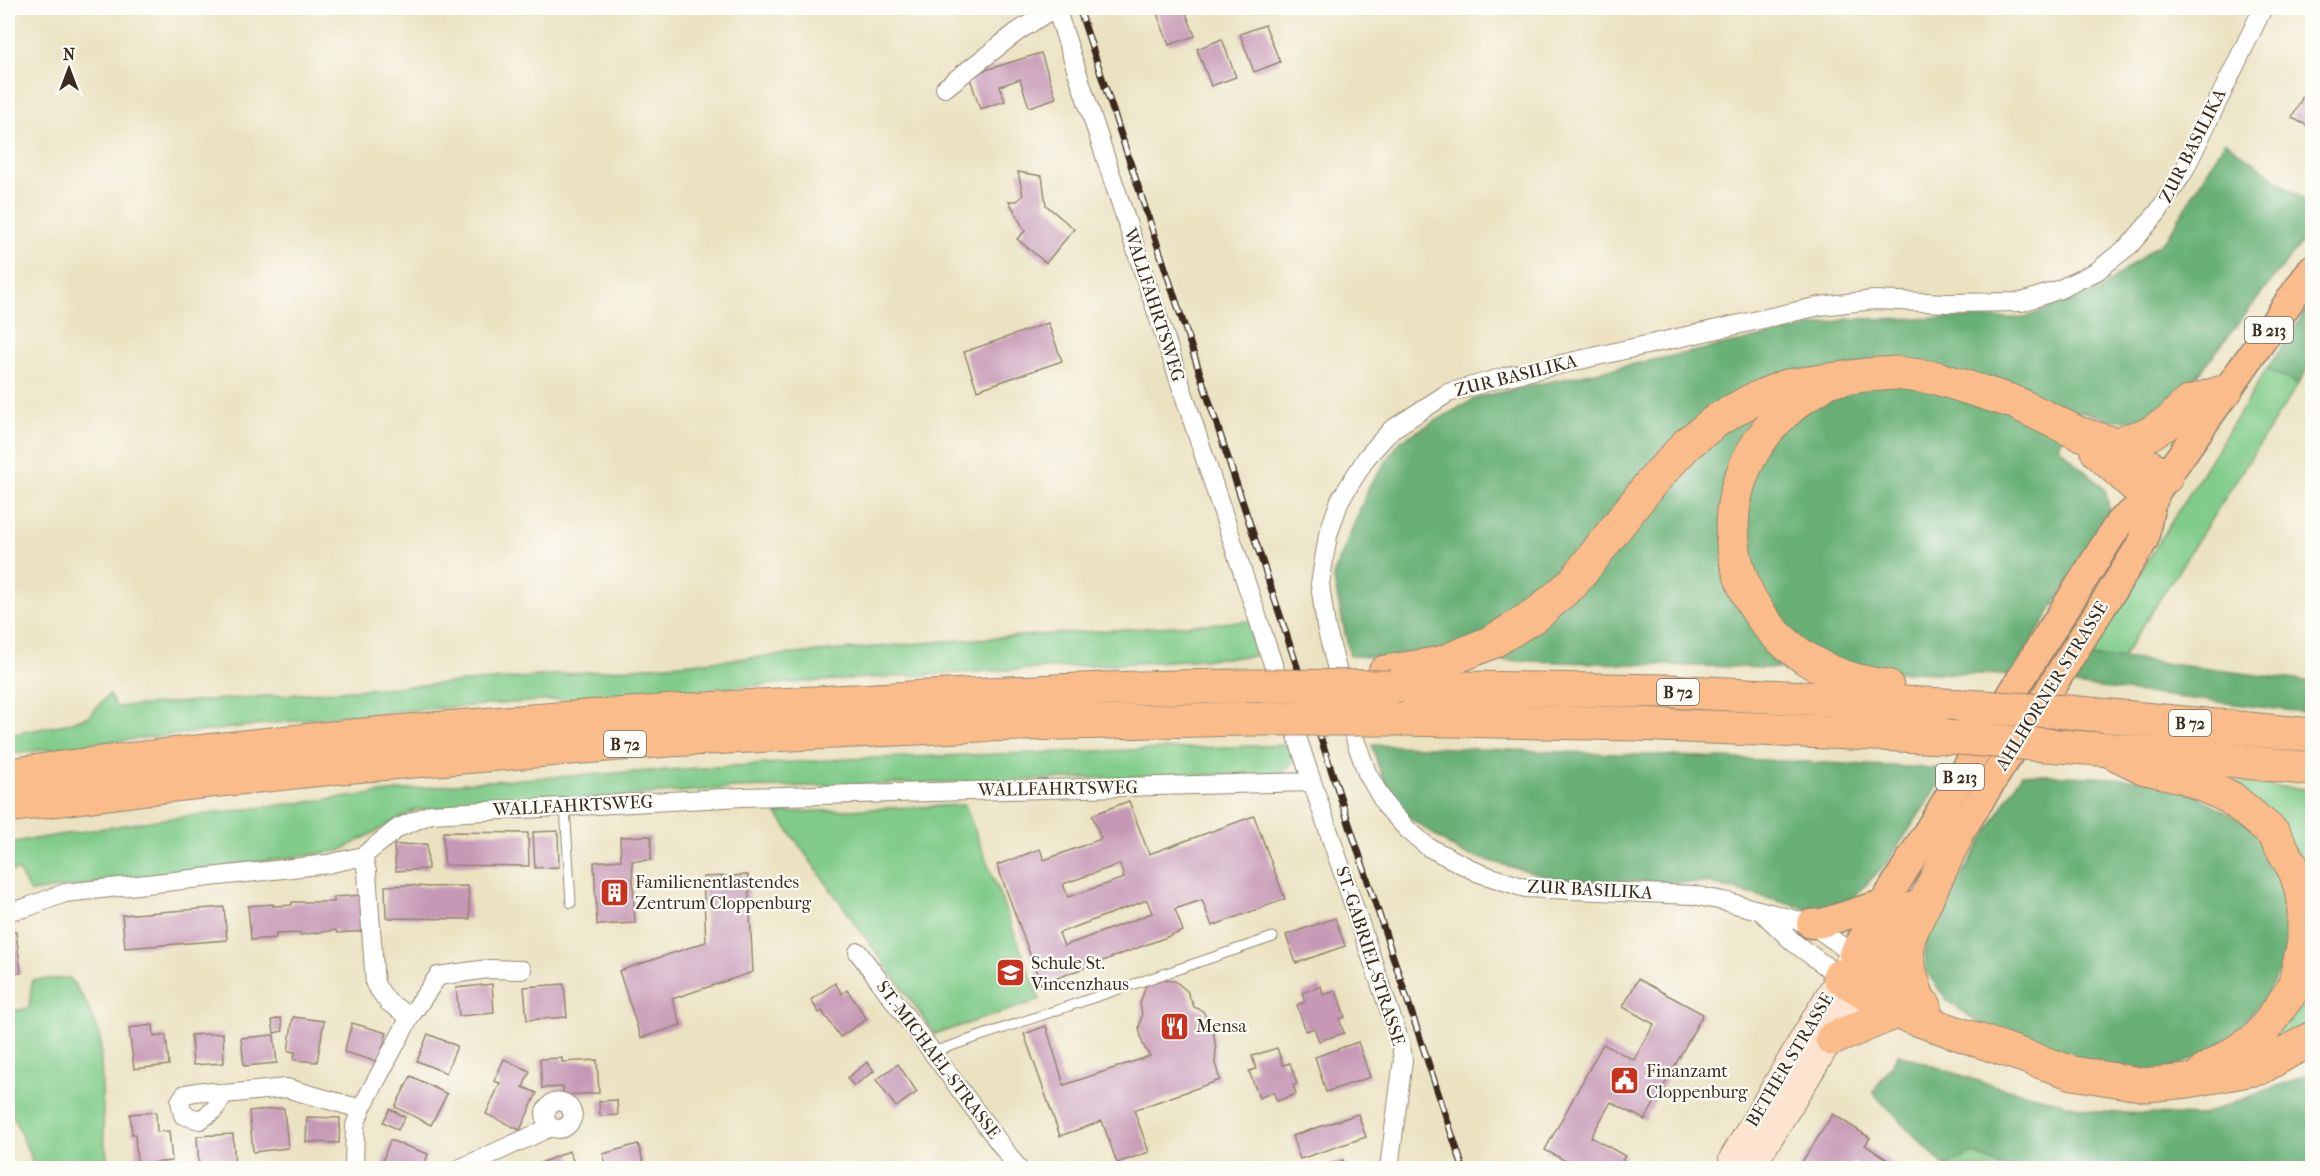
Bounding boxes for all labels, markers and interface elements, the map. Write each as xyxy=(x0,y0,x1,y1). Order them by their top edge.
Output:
north arrow xyxy=(39,39,99,99)
text: N xyxy=(63,45,76,64)
street label: ZUR BASILIKA xyxy=(2155,85,2231,207)
street label: WALLFAHRTSWEG xyxy=(1119,225,1189,385)
road number: B 213 xyxy=(2245,317,2293,343)
street label: ZUR BASILIKA xyxy=(1453,351,1580,401)
street label: AHLHORNER STRASSE xyxy=(1991,598,2113,775)
road number: B 72 xyxy=(1657,679,1699,705)
road number: B 72 xyxy=(2169,710,2211,736)
road number: B 72 xyxy=(604,731,646,757)
road number: B 213 xyxy=(1936,764,1984,790)
street label: WALLFAHRTSWEG xyxy=(977,777,1139,801)
street label: WALLFAHRTSWEG xyxy=(491,791,654,821)
street label: ST.-GABRIEL-STRASSE xyxy=(1331,864,1409,1048)
place label: Familienentlastendes Zentrum Cloppenburg xyxy=(635,872,812,914)
building icon: Familienentlastendes Zentrum Cloppenburg xyxy=(598,876,630,908)
street label: ZUR BASILIKA xyxy=(1527,876,1653,904)
place label: Schule St. Vincenzhaus xyxy=(1030,953,1129,995)
school or university icon: Schule St. Vincenzhaus xyxy=(994,957,1026,989)
street label: ST.-MICHAEL-STRASSE xyxy=(872,977,1004,1143)
street label: BETHER STRASSE xyxy=(1742,989,1838,1131)
restaurant icon: Mensa xyxy=(1159,1010,1191,1042)
place label: Mensa xyxy=(1196,1016,1247,1037)
place label: Finanzamt Cloppenburg xyxy=(1646,1061,1748,1103)
public building icon: Finanzamt Cloppenburg xyxy=(1609,1065,1641,1097)

